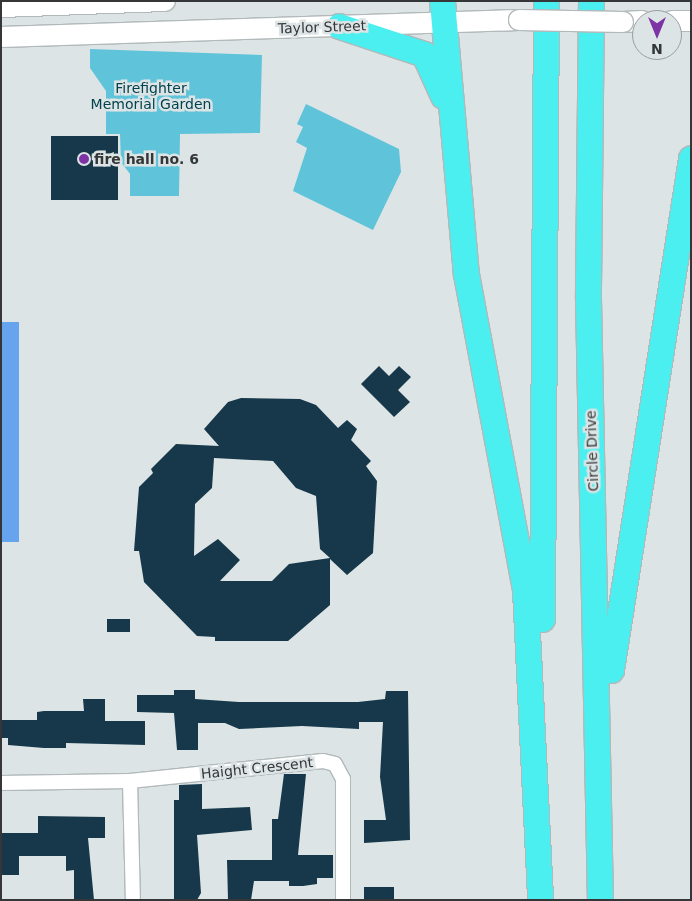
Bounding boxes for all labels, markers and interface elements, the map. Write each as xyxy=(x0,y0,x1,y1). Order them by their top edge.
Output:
north arrow xyxy=(632,10,682,60)
street label: Taylor Street xyxy=(278,17,366,37)
text: N xyxy=(651,41,663,57)
park label: Firefighter Memorial Garden xyxy=(91,80,211,112)
place label: fire hall no. 6 xyxy=(94,151,199,167)
marker: fire hall no. 6 xyxy=(78,153,90,165)
street label: Circle Drive xyxy=(582,410,602,492)
street label: Haight Crescent xyxy=(200,754,314,782)

